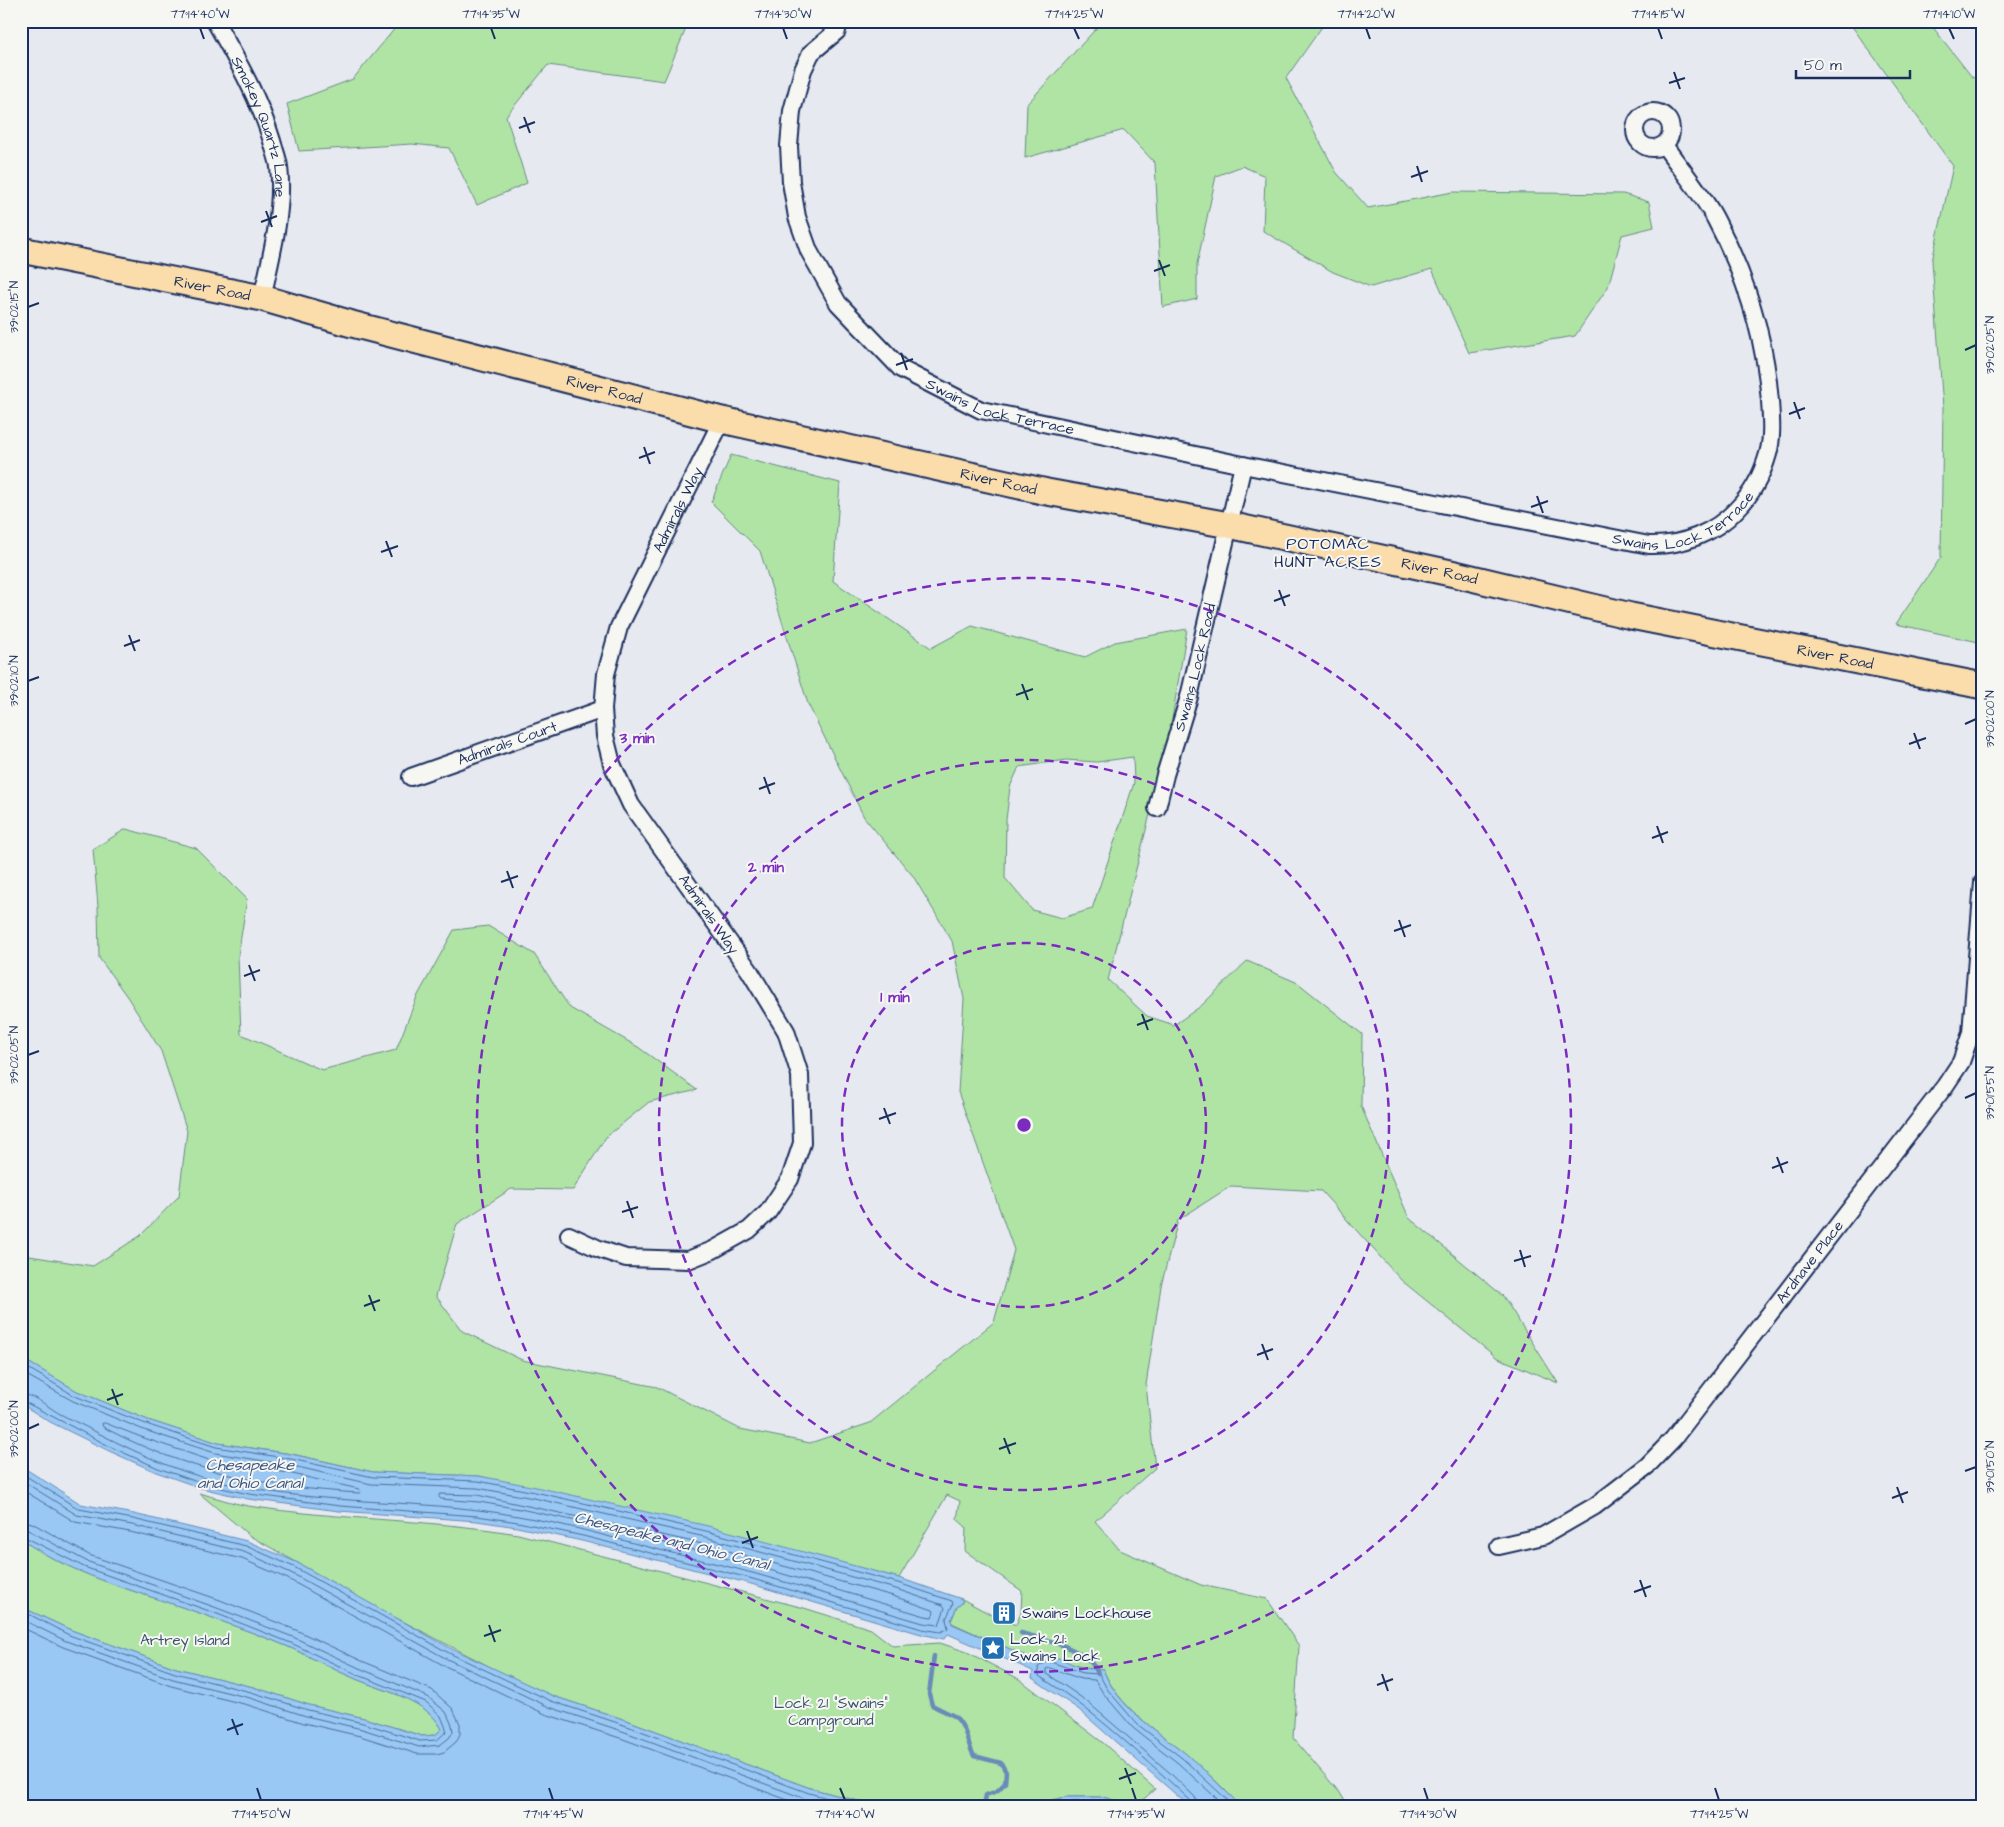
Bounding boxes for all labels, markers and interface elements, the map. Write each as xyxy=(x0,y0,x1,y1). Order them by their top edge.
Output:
text: 77°14'40"W xyxy=(171,6,230,23)
text: 77°14'35"W xyxy=(462,6,521,23)
text: 77°14'30"W xyxy=(755,6,812,23)
text: 77°14'25"W xyxy=(1045,6,1104,23)
text: 77°14'20"W xyxy=(1337,6,1396,23)
text: 77°14'15"W xyxy=(1631,6,1685,23)
text: 77°14'10"W xyxy=(1923,6,1976,23)
scale bar xyxy=(1796,48,1910,80)
street label: Smokey Quartz Lane xyxy=(226,53,290,198)
text: 50 m xyxy=(1804,55,1842,76)
street label: River Road xyxy=(172,271,253,307)
text: 39°02'15"N xyxy=(6,280,23,333)
text: 39°02'05"N xyxy=(1982,315,1999,374)
street label: River Road xyxy=(564,370,645,410)
street label: Swains Lock Terrace xyxy=(922,373,1076,440)
street label: River Road xyxy=(958,463,1039,500)
street label: Admirals Way xyxy=(648,464,709,556)
street label: Swains Lock Terrace xyxy=(1611,487,1759,556)
district label: POTOMAC HUNT ACRES xyxy=(1274,533,1382,573)
street label: River Road xyxy=(1399,553,1480,590)
street label: Swains Lock Road xyxy=(1169,601,1222,734)
street label: River Road xyxy=(1795,639,1876,675)
text: 39°02'10"N xyxy=(6,655,23,707)
text: 39°02'00"N xyxy=(1982,690,1999,748)
street label: Admirals Court xyxy=(455,716,560,771)
text: 3 min xyxy=(618,728,655,749)
text: 2 min xyxy=(747,857,785,878)
street label: Admirals Way xyxy=(672,870,744,959)
text: 1 min xyxy=(880,987,910,1008)
text: 39°02'05"N xyxy=(6,1025,23,1084)
text: 39°01'55"N xyxy=(1982,1066,1999,1120)
centre of rings xyxy=(1015,1116,1033,1134)
street label: Ardnave Place xyxy=(1771,1216,1849,1308)
text: 39°02'00"N xyxy=(6,1400,23,1458)
text: 39°01'50"N xyxy=(1982,1440,1999,1494)
water label: Chesapeake and Ohio Canal xyxy=(197,1454,305,1494)
water label: Chesapeake and Ohio Canal xyxy=(572,1506,774,1576)
building icon: Swains Lockhouse xyxy=(991,1600,1017,1626)
place label: Swains Lockhouse xyxy=(1022,1603,1151,1624)
place label: Lock 21: Swains Lock xyxy=(1010,1629,1100,1667)
park label: Artrey Island xyxy=(140,1630,230,1652)
place icon: Lock 21: Swains Lock xyxy=(980,1635,1006,1661)
park label: Lock 21 “Swains” Campground xyxy=(774,1693,888,1732)
text: 77°14'50"W xyxy=(231,1806,291,1823)
text: 77°14'45"W xyxy=(523,1806,584,1823)
text: 77°14'40"W xyxy=(816,1806,875,1823)
text: 77°14'35"W xyxy=(1107,1806,1166,1823)
text: 77°14'30"W xyxy=(1400,1806,1457,1823)
text: 77°14'25"W xyxy=(1690,1806,1749,1823)

